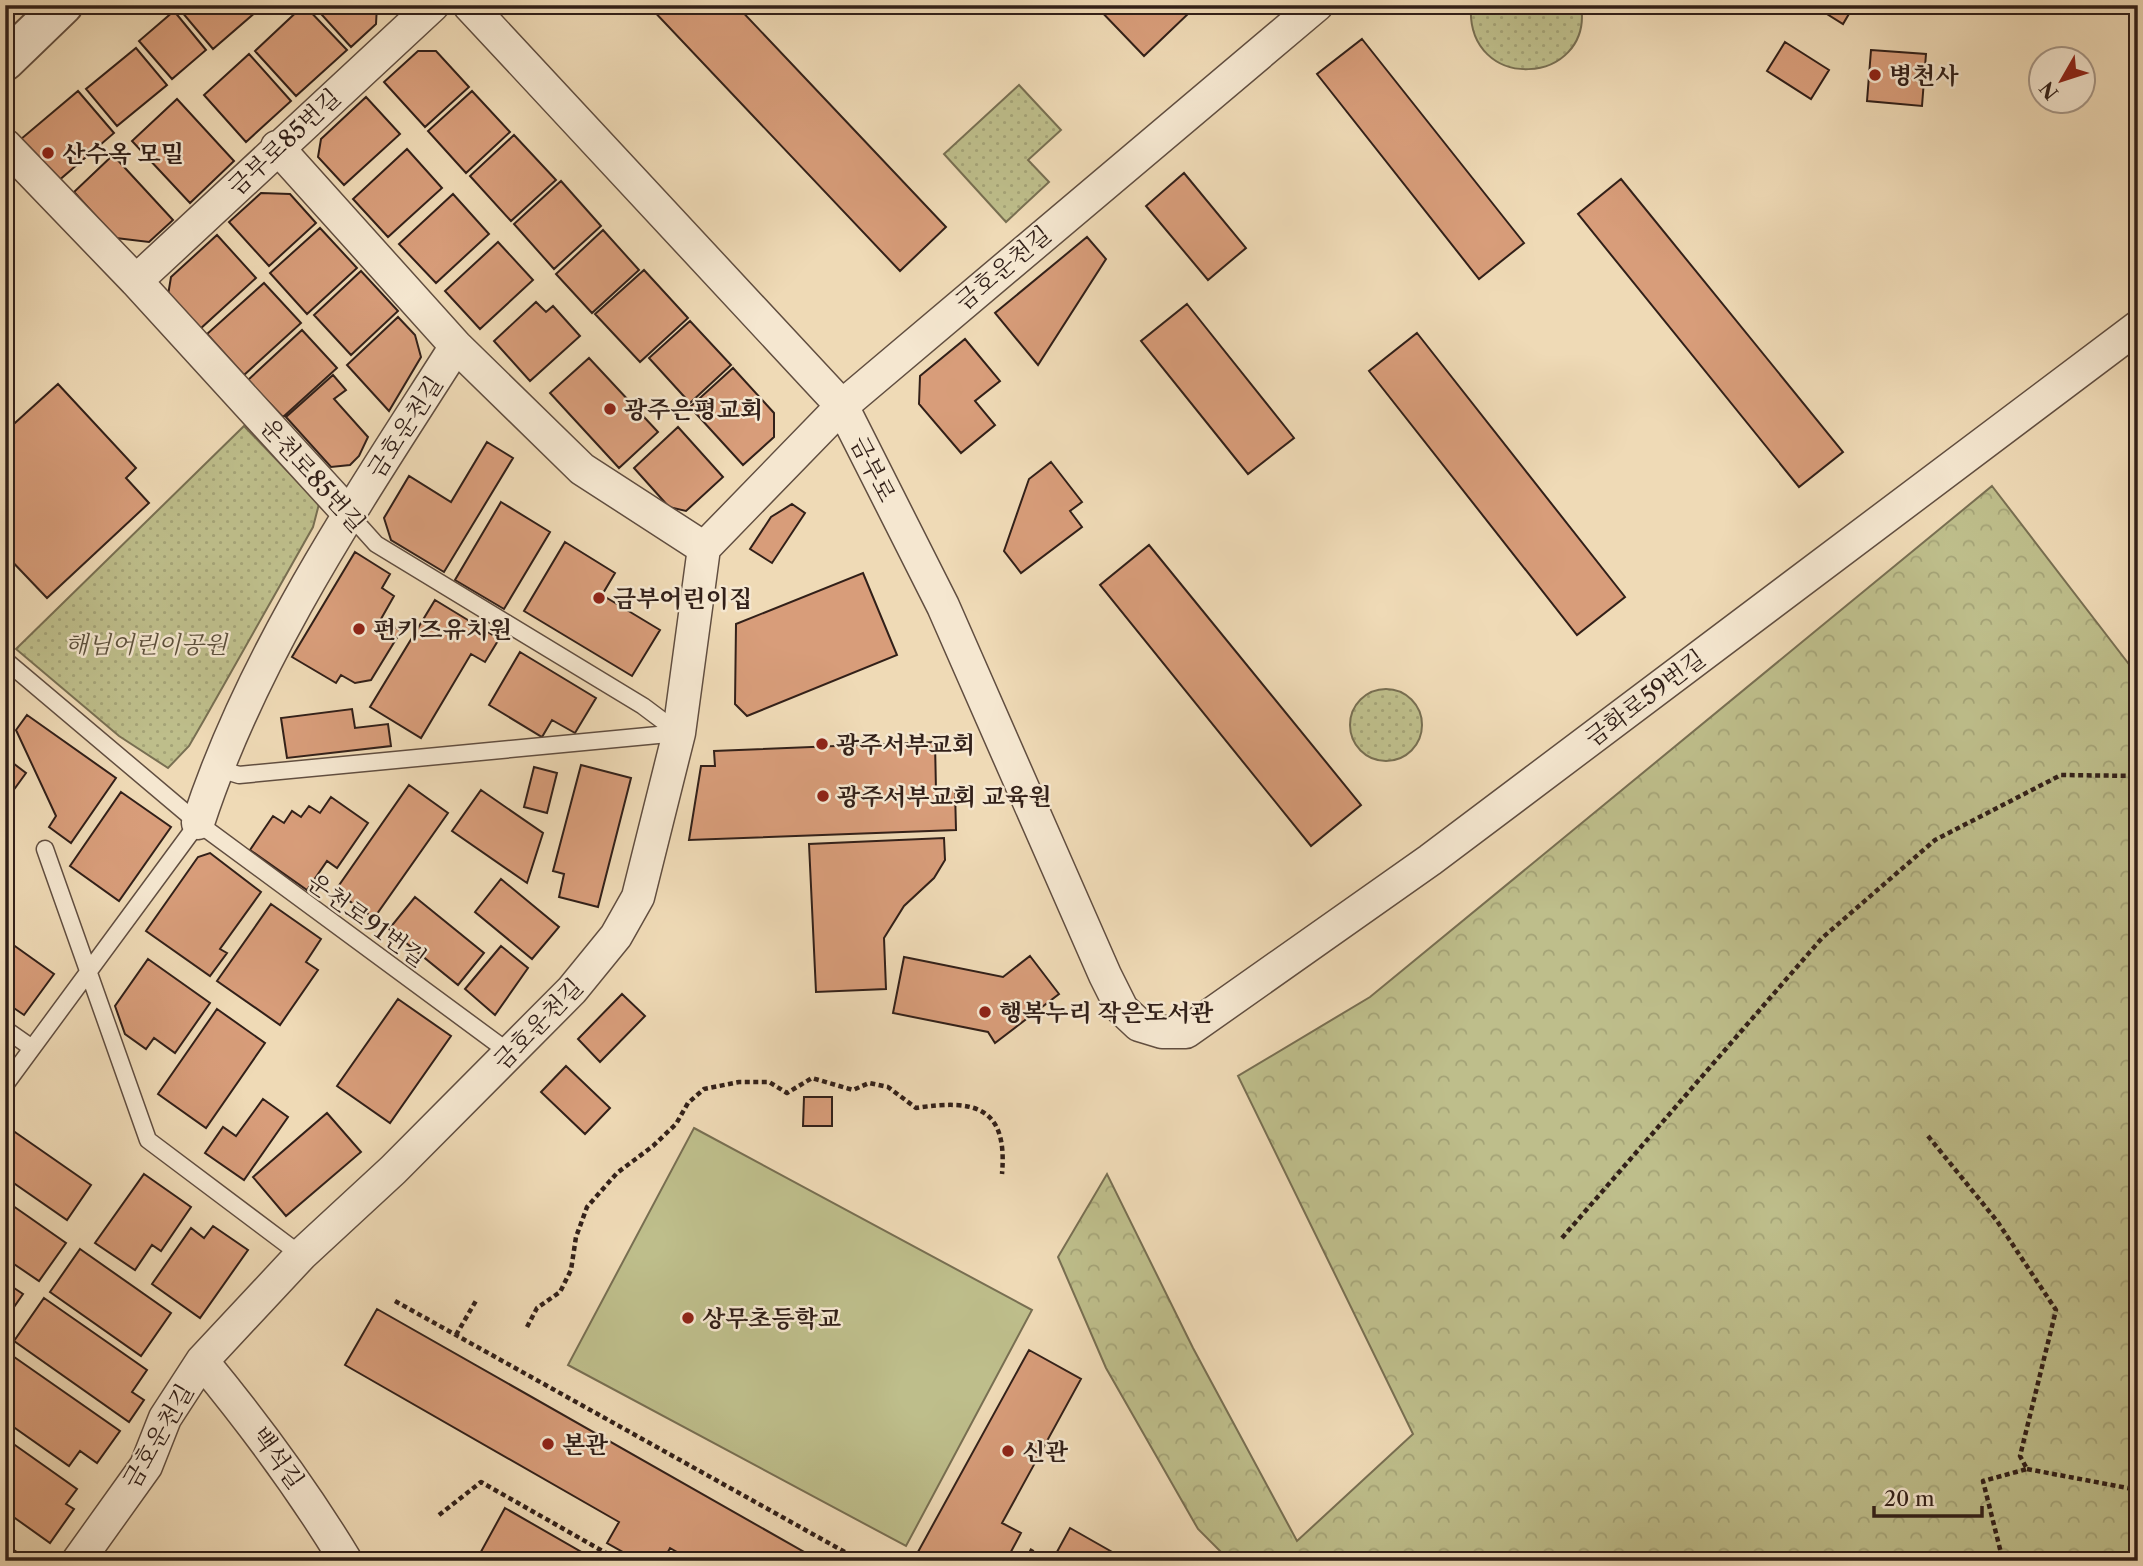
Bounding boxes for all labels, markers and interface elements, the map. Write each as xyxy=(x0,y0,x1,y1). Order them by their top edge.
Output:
north arrow xyxy=(2028,46,2098,116)
place label: 병천사 xyxy=(1889,61,1959,90)
marker: 병천사 xyxy=(1867,67,1883,83)
text: N xyxy=(2035,77,2063,104)
street label: 금부로85번길 xyxy=(222,83,346,201)
place label: 산수옥 모밀 xyxy=(62,139,184,168)
marker: 산수옥 모밀 xyxy=(40,145,56,161)
street label: 금호운천길 xyxy=(949,220,1057,316)
street label: 금호운천길 xyxy=(361,370,449,484)
place label: 광주은평교회 xyxy=(624,395,763,424)
marker: 광주은평교회 xyxy=(602,401,618,417)
street label: 운천로85번길 xyxy=(254,412,372,538)
street label: 금부로 xyxy=(844,431,902,507)
place label: 금부어린이집 xyxy=(613,584,752,613)
marker: 금부어린이집 xyxy=(591,590,607,606)
place label: 펀키즈유치원 xyxy=(373,615,512,644)
marker: 펀키즈유치원 xyxy=(351,621,367,637)
park label: 해님어린이공원 xyxy=(65,630,229,659)
street label: 금화로59번길 xyxy=(1579,643,1711,753)
place label: 광주서부교회 xyxy=(836,730,975,759)
marker: 광주서부교회 xyxy=(814,736,830,752)
place label: 광주서부교회 교육원 xyxy=(837,782,1052,811)
marker: 광주서부교회 교육원 xyxy=(815,788,831,804)
street label: 운천로91번길 xyxy=(302,867,432,973)
street label: 금호운천길 xyxy=(487,972,589,1076)
place label: 행복누리 작은도서관 xyxy=(999,998,1214,1027)
marker: 행복누리 작은도서관 xyxy=(977,1004,993,1020)
place label: 상무초등학교 xyxy=(702,1304,841,1333)
marker: 상무초등학교 xyxy=(680,1310,696,1326)
street label: 금호운천길 xyxy=(116,1379,200,1493)
street label: 백석길 xyxy=(246,1421,310,1495)
place label: 본관 xyxy=(562,1430,608,1459)
marker: 본관 xyxy=(540,1436,556,1452)
place label: 신관 xyxy=(1022,1437,1068,1466)
marker: 신관 xyxy=(1000,1443,1016,1459)
scale bar xyxy=(1874,1475,1982,1519)
text: 20 m xyxy=(1884,1486,1935,1511)

